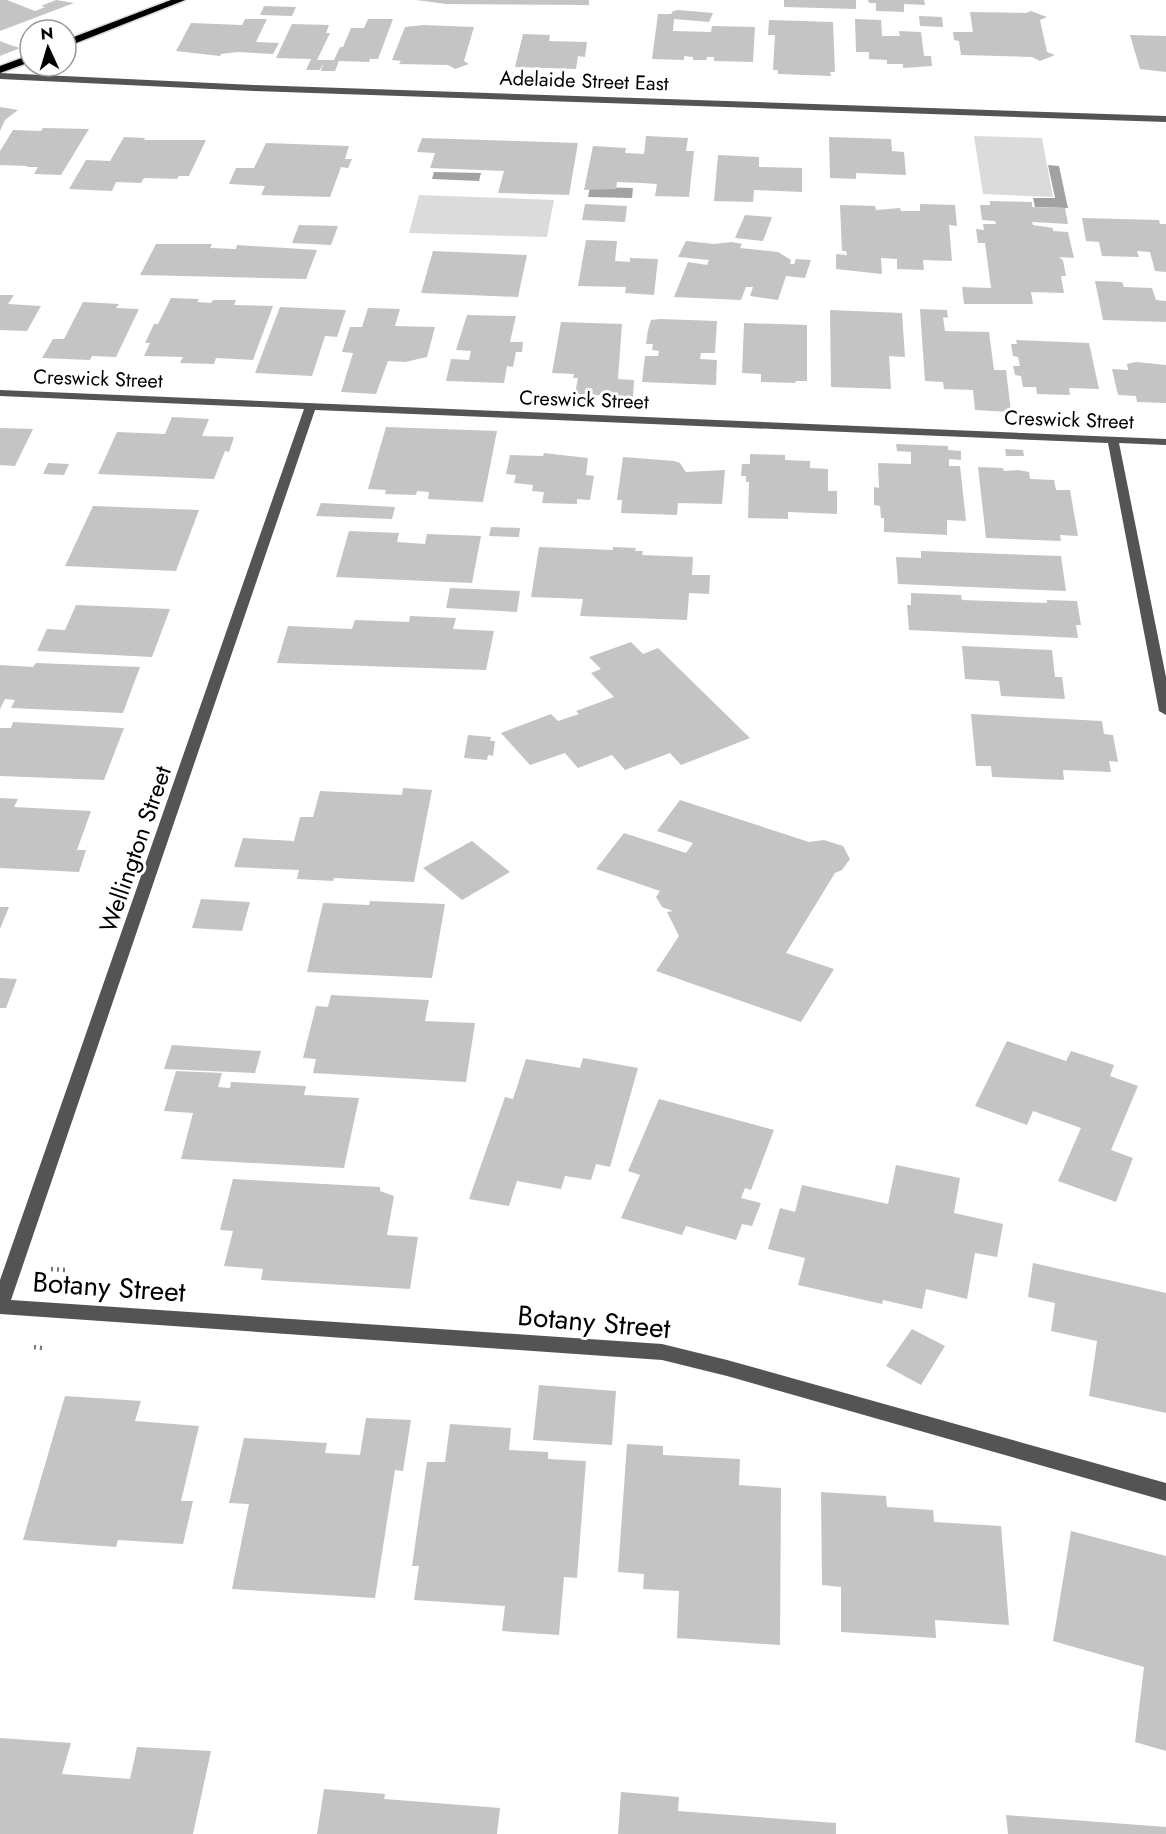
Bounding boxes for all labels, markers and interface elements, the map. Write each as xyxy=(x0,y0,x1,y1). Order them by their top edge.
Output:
north arrow xyxy=(18,18,78,78)
text: N xyxy=(40,22,54,45)
street label: Adelaide Street East xyxy=(499,64,669,98)
street label: Creswick Street xyxy=(33,362,163,396)
street label: Creswick Street xyxy=(519,383,649,417)
street label: Creswick Street xyxy=(1004,403,1134,437)
street label: Wellington Street xyxy=(90,761,180,937)
street label: Botany Street xyxy=(31,1261,187,1313)
street label: Botany Street xyxy=(516,1295,672,1349)

